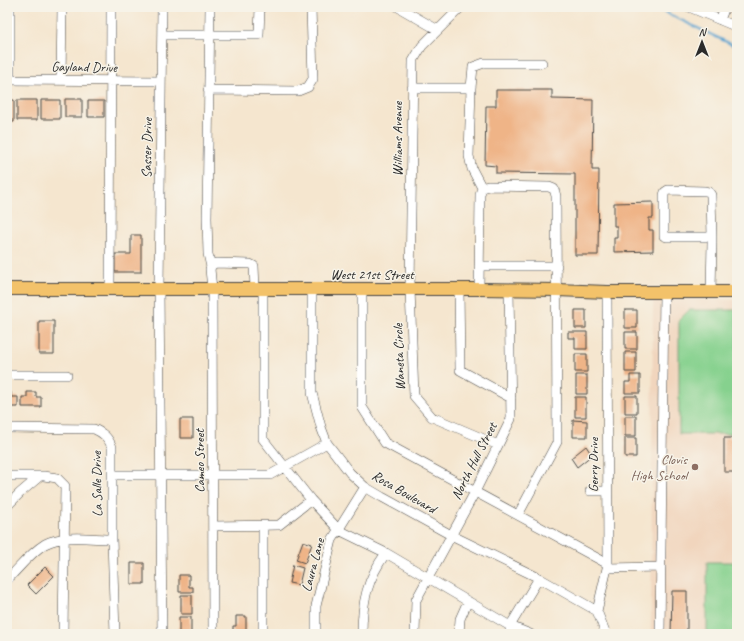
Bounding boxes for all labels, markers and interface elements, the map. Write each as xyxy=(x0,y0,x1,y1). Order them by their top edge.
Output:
north arrow xyxy=(682,22,722,62)
text: N xyxy=(699,25,708,39)
street label: Gayland Drive xyxy=(51,58,118,76)
street label: Williams Avenue xyxy=(389,100,406,176)
street label: Sasser Drive xyxy=(138,116,156,178)
street label: West 21st Street xyxy=(330,266,415,283)
street label: Waneta Circle xyxy=(389,322,409,391)
street label: North Hull Street xyxy=(447,419,501,502)
street label: Cameo Street xyxy=(191,428,208,493)
street label: Gerry Drive xyxy=(585,436,602,492)
street label: La Salle Drive xyxy=(88,450,106,517)
place label: Clovis High School xyxy=(631,451,690,484)
marker: Clovis High School xyxy=(690,462,700,472)
street label: Rosa Boulevard xyxy=(369,467,441,518)
street label: Laura Lane xyxy=(298,535,329,593)

